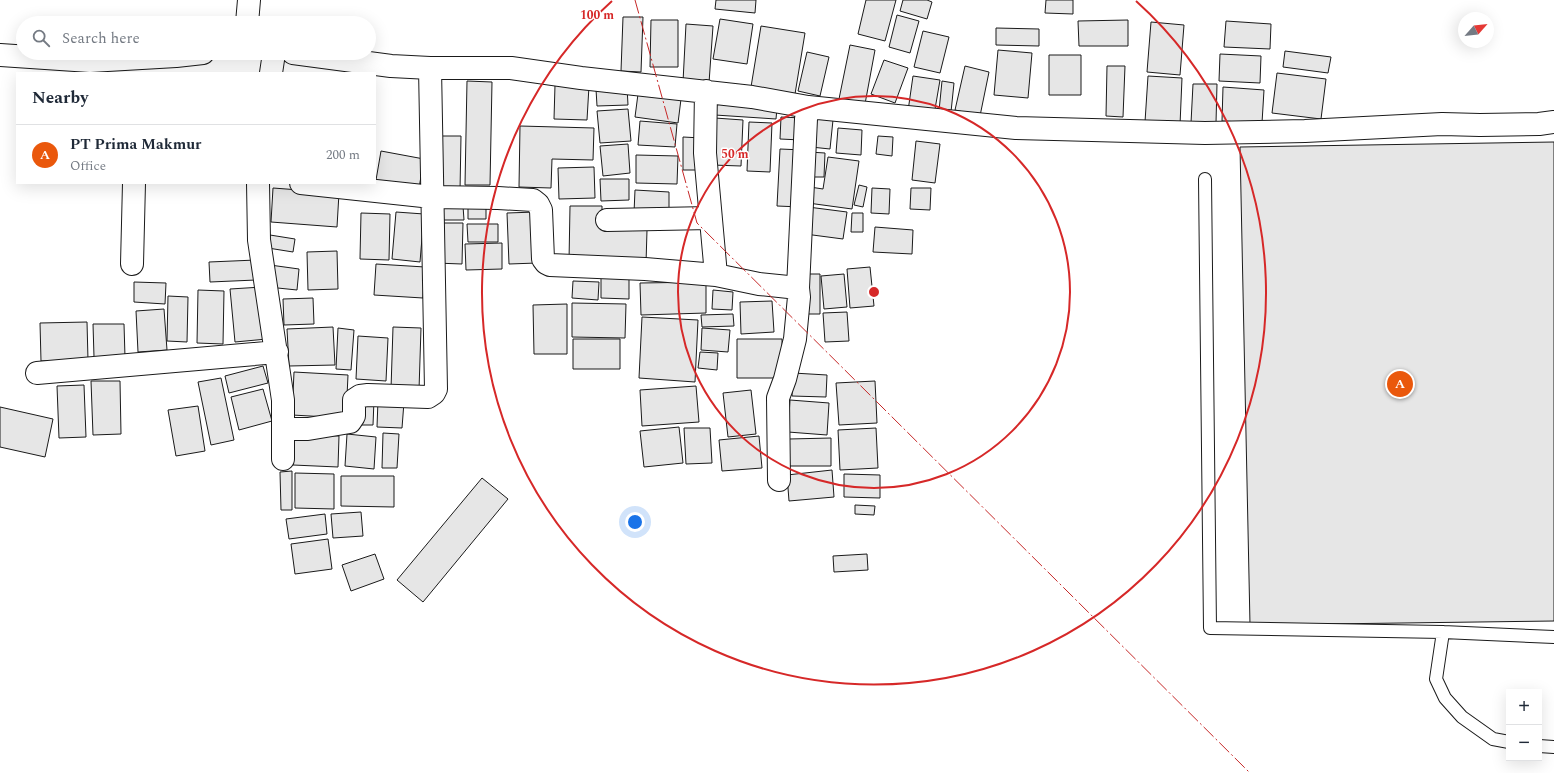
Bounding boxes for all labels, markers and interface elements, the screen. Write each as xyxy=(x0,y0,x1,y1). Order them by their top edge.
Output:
text: 100 m xyxy=(580,6,614,25)
north arrow xyxy=(1458,12,1494,48)
search box xyxy=(16,16,376,60)
icon: search xyxy=(30,27,52,49)
text: Search here xyxy=(62,27,140,50)
text: Nearby xyxy=(32,85,88,111)
text: PT Prima Makmur xyxy=(70,133,201,156)
text: A xyxy=(40,145,50,165)
text: 200 m xyxy=(326,145,360,165)
text: 50 m xyxy=(721,145,749,164)
text: Office xyxy=(70,156,106,176)
centre of rings xyxy=(867,285,881,299)
pin: A xyxy=(1387,369,1413,399)
your location xyxy=(625,512,645,532)
map controls xyxy=(1506,689,1542,761)
button: + xyxy=(1506,689,1542,725)
button: − xyxy=(1506,725,1542,761)

